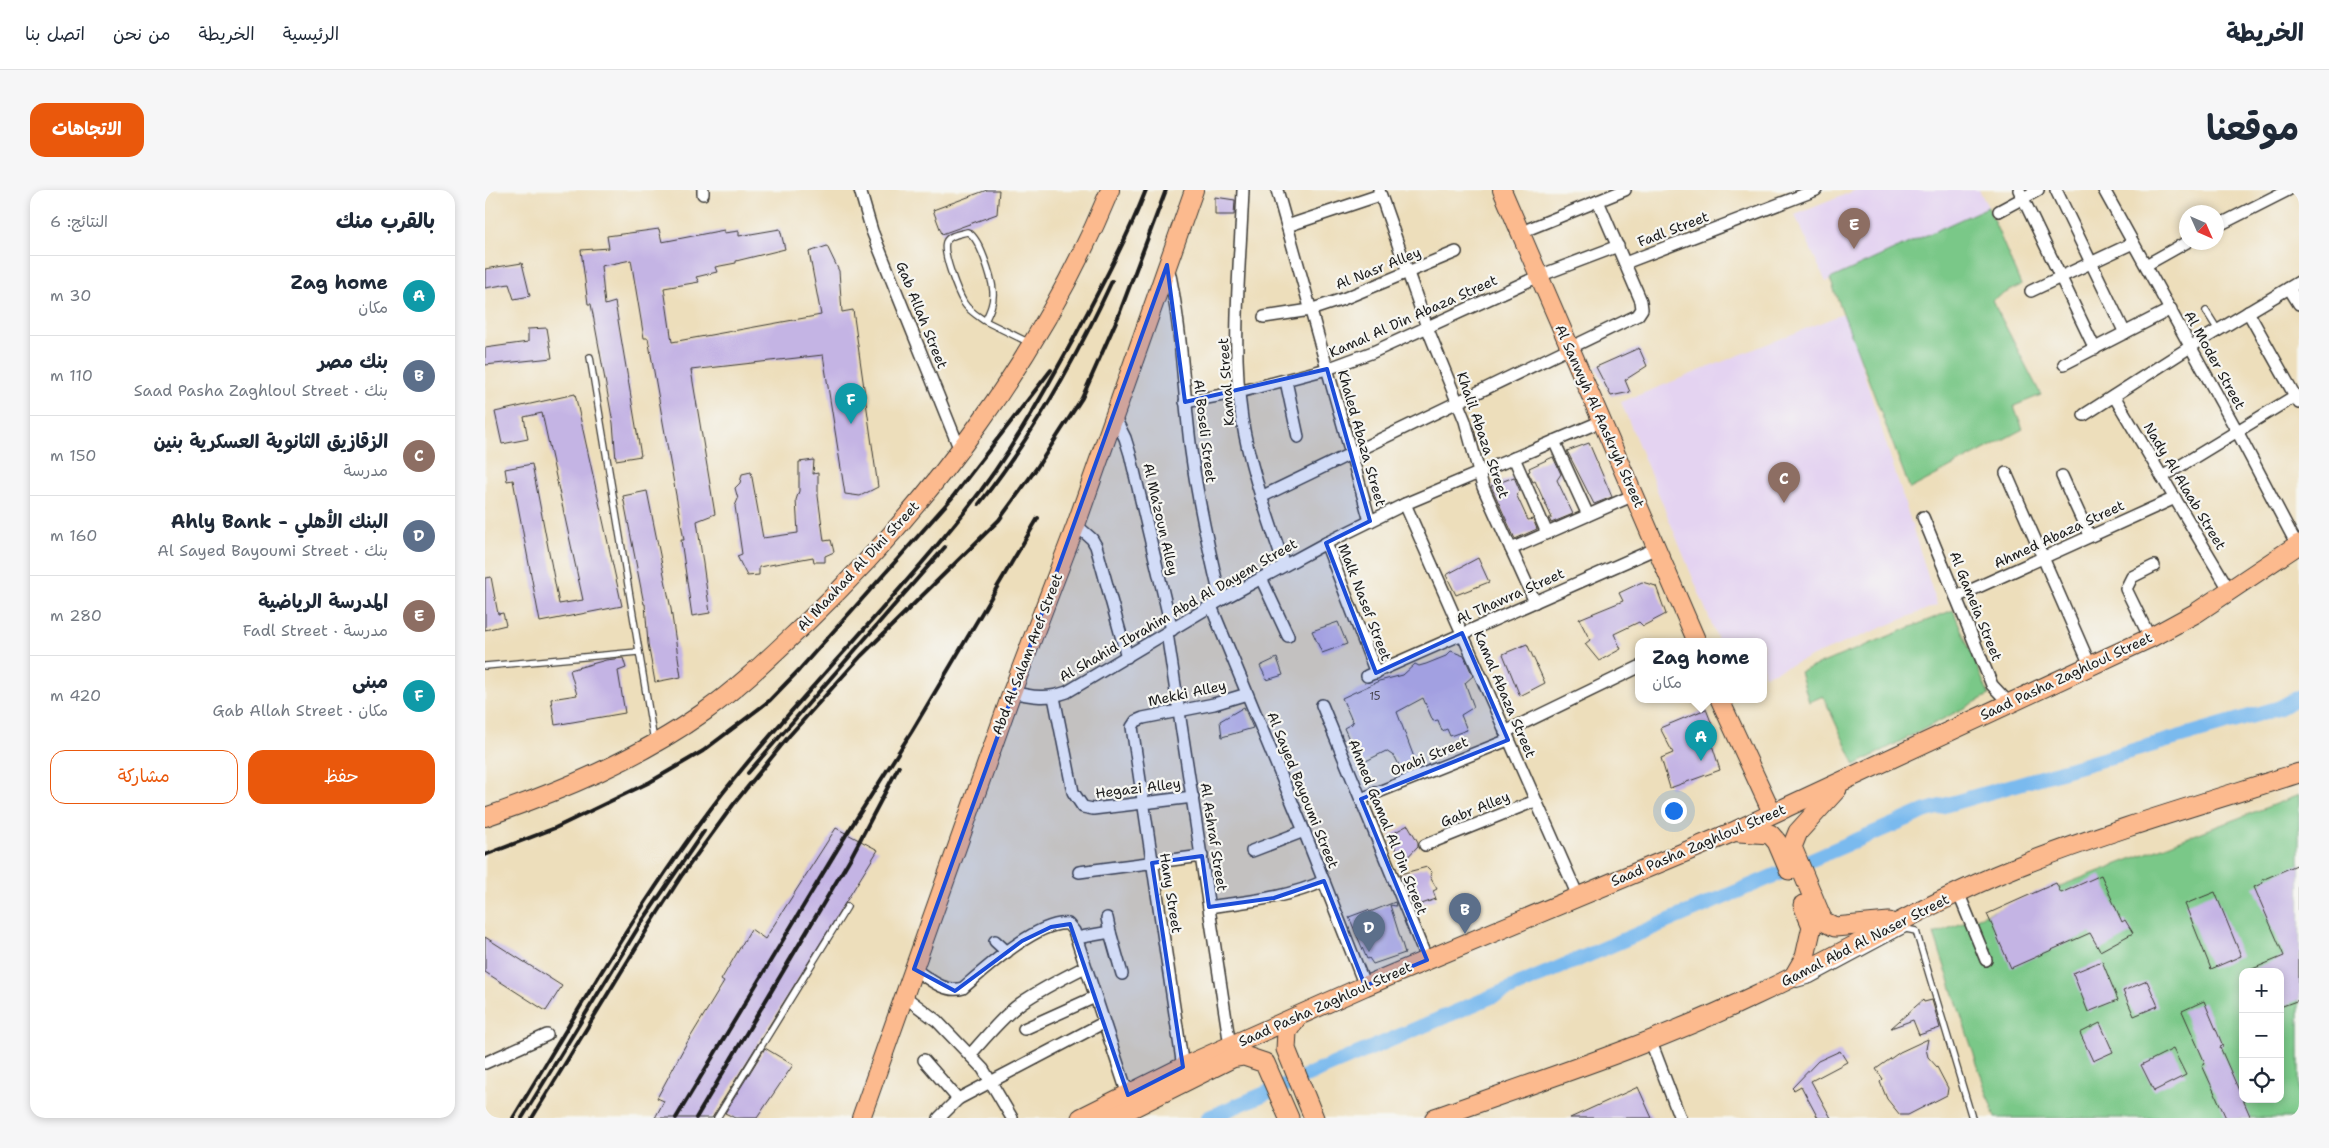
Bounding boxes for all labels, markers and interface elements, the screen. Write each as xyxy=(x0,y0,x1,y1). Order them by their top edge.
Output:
text: الخريطة xyxy=(2226,17,2304,49)
text: اتصل بنا xyxy=(25,22,85,46)
text: من نحن xyxy=(113,22,171,46)
text: الخريطة xyxy=(199,22,255,46)
text: الرئيسية xyxy=(283,22,339,46)
button: الاتجاهات xyxy=(30,103,144,157)
text: موقعنا xyxy=(2206,104,2299,151)
north arrow xyxy=(2179,205,2224,250)
text: بالقرب منك xyxy=(336,207,435,235)
street label: Fadl Street xyxy=(1635,207,1711,251)
pin: E xyxy=(1838,208,1870,249)
text: النتائج: 6 xyxy=(50,211,108,232)
street label: Al Nasr Alley xyxy=(1333,243,1423,293)
street label: Gab Allah Street xyxy=(892,259,952,371)
text: Zag home xyxy=(291,270,388,295)
street label: Kamal Al Din Abaza Street xyxy=(1326,271,1500,361)
text: 30 m xyxy=(50,285,91,306)
text: A xyxy=(413,285,425,306)
text: مكان xyxy=(358,297,388,318)
street label: Al Moder Street xyxy=(2180,308,2250,412)
street label: Al Sanwyh Al Aaskryh Street xyxy=(1551,321,1649,511)
street label: Kamal Street xyxy=(1214,337,1238,427)
text: بنك مصر xyxy=(318,349,388,374)
text: 110 m xyxy=(50,365,93,386)
text: B xyxy=(414,365,424,386)
street label: Khaled Abaza Street xyxy=(1334,368,1390,508)
street label: Khalil Abaza Street xyxy=(1453,369,1513,501)
street label: Al Boseli Street xyxy=(1190,378,1220,484)
text: بنك · Saad Pasha Zaghloul Street xyxy=(134,380,388,401)
pin: F xyxy=(835,383,867,424)
street label: Nady Al Alaab Street xyxy=(2140,419,2230,553)
text: الزقازيق الثانوية العسكرية بنين xyxy=(153,429,388,454)
text: 150 m xyxy=(50,445,97,466)
text: C xyxy=(414,445,424,466)
text: مدرسة xyxy=(343,460,388,481)
street label: Al Ma'zoun Alley xyxy=(1139,461,1183,577)
pin: C xyxy=(1768,462,1800,503)
street label: Ahmed Abaza Street xyxy=(1991,496,2127,572)
street label: Al Maahad Al Dini Street xyxy=(793,497,923,635)
text: البنك الأهلي - Ahly Bank xyxy=(171,509,388,534)
text: 160 m xyxy=(50,525,97,546)
text: D xyxy=(413,525,425,546)
street label: Al Shahid Ibrahim Abd Al Dayem Street xyxy=(1056,534,1300,686)
text: بنك · Al Sayed Bayoumi Street xyxy=(157,540,388,561)
street label: Malk Nasef Street xyxy=(1334,541,1396,663)
street label: Al Gameia Street xyxy=(1946,549,2006,663)
street label: Al Thawra Street xyxy=(1453,564,1567,628)
street label: Abd Al Salam Aref Street xyxy=(988,571,1066,737)
text: المدرسة الرياضية xyxy=(258,589,388,614)
text: 280 m xyxy=(50,605,102,626)
text: E xyxy=(414,605,424,626)
text: مدرسة · Fadl Street xyxy=(243,620,388,641)
street label: Kamal Abaza Street xyxy=(1470,628,1540,760)
street label: Saad Pasha Zaghloul Street xyxy=(1977,628,2155,724)
popup xyxy=(1635,638,1767,703)
text: Zag home xyxy=(1652,645,1750,670)
text: مبنى xyxy=(352,669,388,694)
text: مكان xyxy=(1652,672,1682,693)
street label: Mekki Alley xyxy=(1146,676,1228,710)
text: 420 m xyxy=(50,685,101,706)
text: F xyxy=(414,685,424,706)
house number: 15 xyxy=(1369,689,1381,704)
text: مكان · Gab Allah Street xyxy=(212,700,388,721)
street label: Al Sayed Bayoumi Street xyxy=(1263,709,1343,871)
pin: A xyxy=(1685,720,1717,761)
street label: Orabi Street xyxy=(1387,732,1471,780)
street label: Ahmed Gamal Al Din Street xyxy=(1344,737,1432,917)
button: مشاركة xyxy=(50,750,238,804)
button: حفظ xyxy=(248,750,435,804)
street label: Hegazi Alley xyxy=(1094,774,1182,802)
street label: Al Ashraf Street xyxy=(1197,781,1231,893)
street label: Gabr Alley xyxy=(1438,787,1512,831)
your location xyxy=(1661,798,1687,824)
street label: Saad Pasha Zaghloul Street xyxy=(1608,800,1788,890)
street label: Hany Street xyxy=(1156,851,1186,935)
street label: Gamal Abd Al Naser Street xyxy=(1778,890,1952,990)
pin: B xyxy=(1449,893,1481,934)
pin: D xyxy=(1353,911,1385,952)
street label: Saad Pasha Zaghloul Street xyxy=(1235,958,1415,1050)
map controls xyxy=(2239,968,2284,1103)
button: + xyxy=(2239,968,2284,1013)
button: − xyxy=(2239,1013,2284,1058)
button: locate xyxy=(2239,1058,2284,1103)

